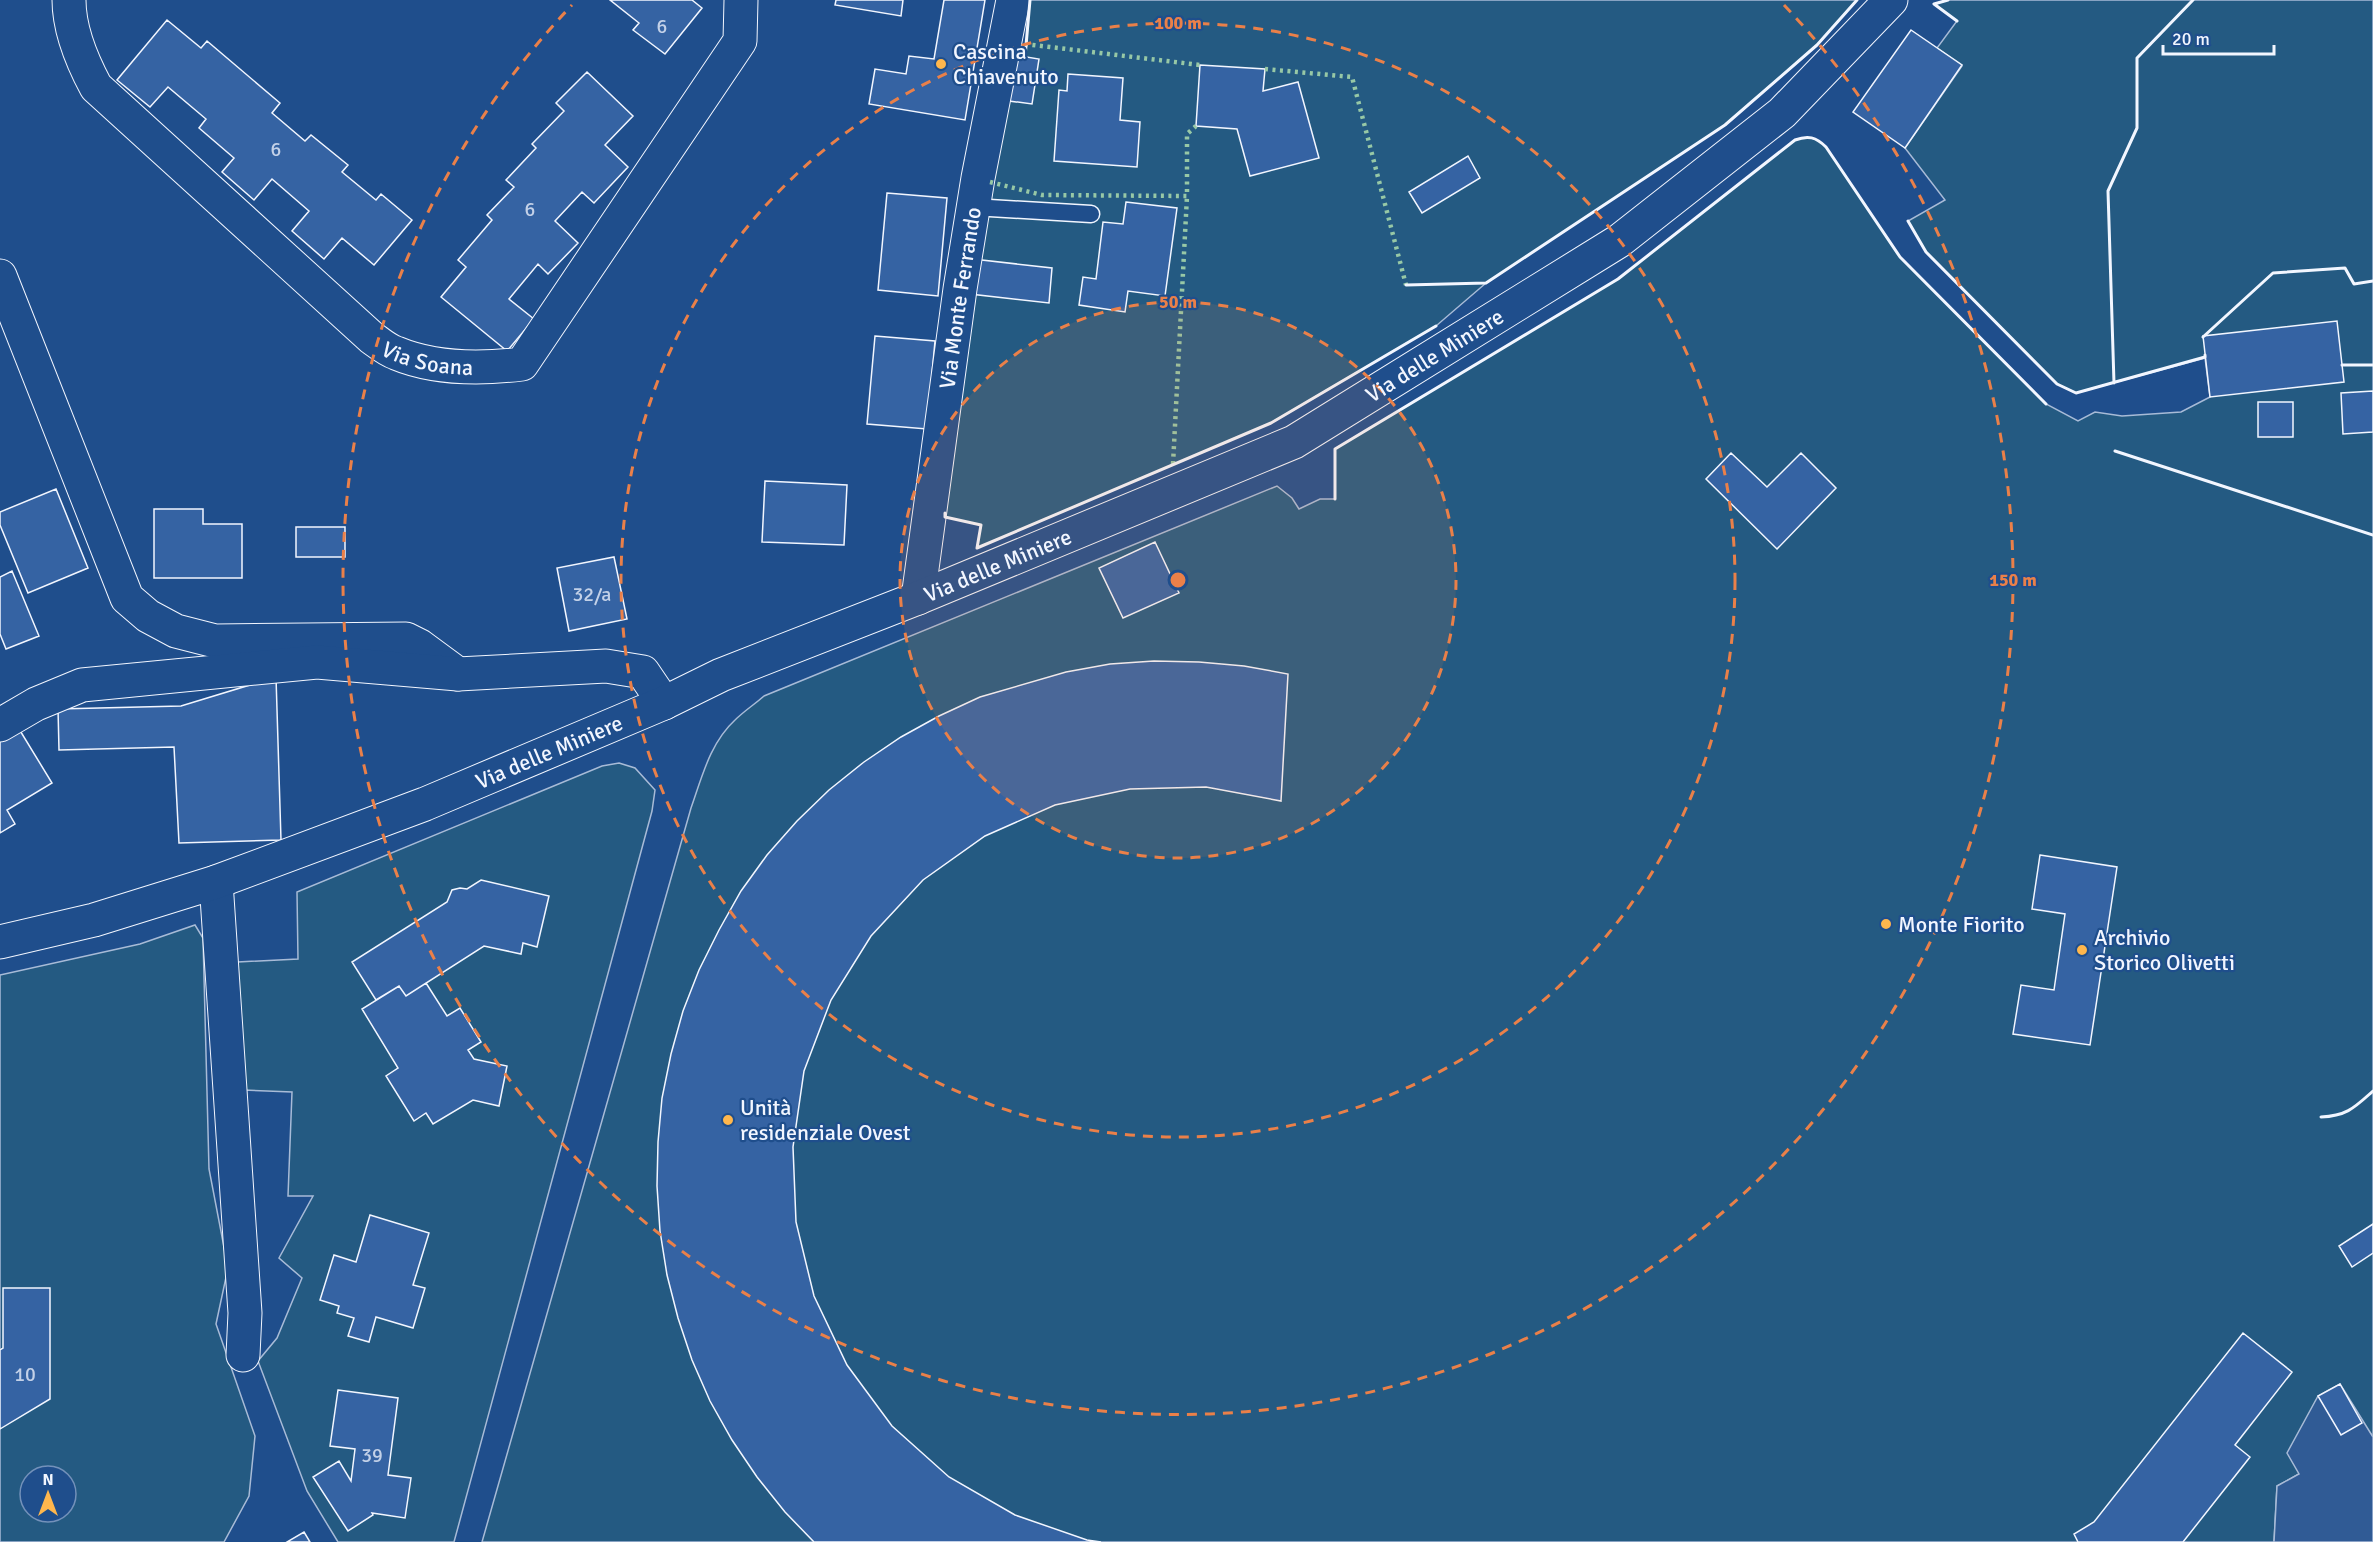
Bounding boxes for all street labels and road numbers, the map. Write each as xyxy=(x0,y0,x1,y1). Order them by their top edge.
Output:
street label: Via Monte Ferrando xyxy=(934,205,987,391)
street label: Via delle Miniere xyxy=(1361,303,1509,408)
street label: Via Soana xyxy=(377,336,474,381)
street label: Via delle Miniere xyxy=(920,523,1075,608)
street label: Via delle Miniere xyxy=(472,709,627,795)

